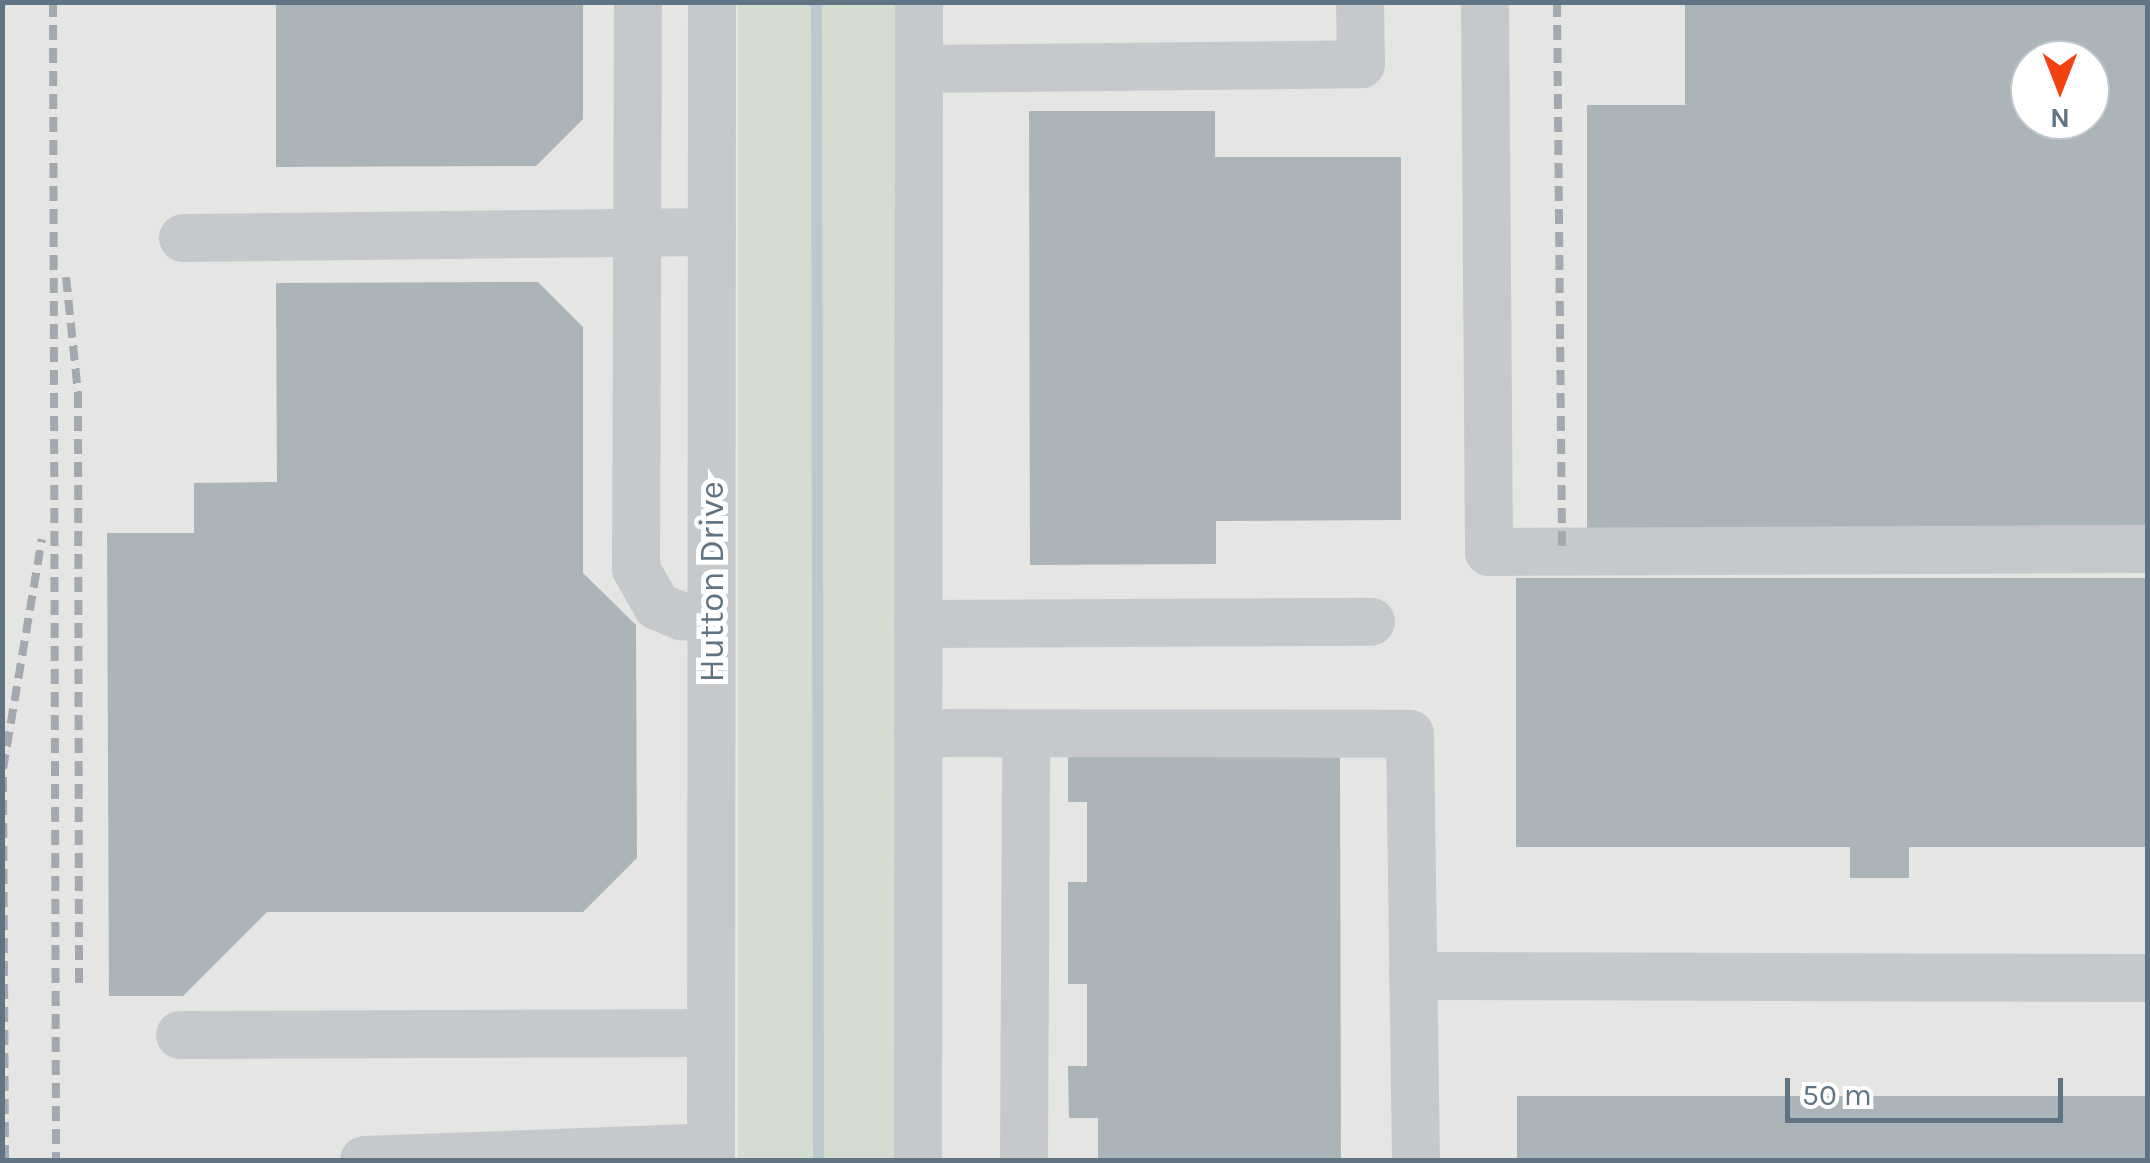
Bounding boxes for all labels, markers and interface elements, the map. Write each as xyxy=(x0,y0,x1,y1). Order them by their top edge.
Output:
north arrow xyxy=(2010,40,2110,140)
text: N xyxy=(2050,102,2070,135)
street label: Hutton Drive xyxy=(691,481,733,683)
scale bar xyxy=(1790,1058,2068,1120)
text: 50 m xyxy=(1802,1077,1872,1113)

